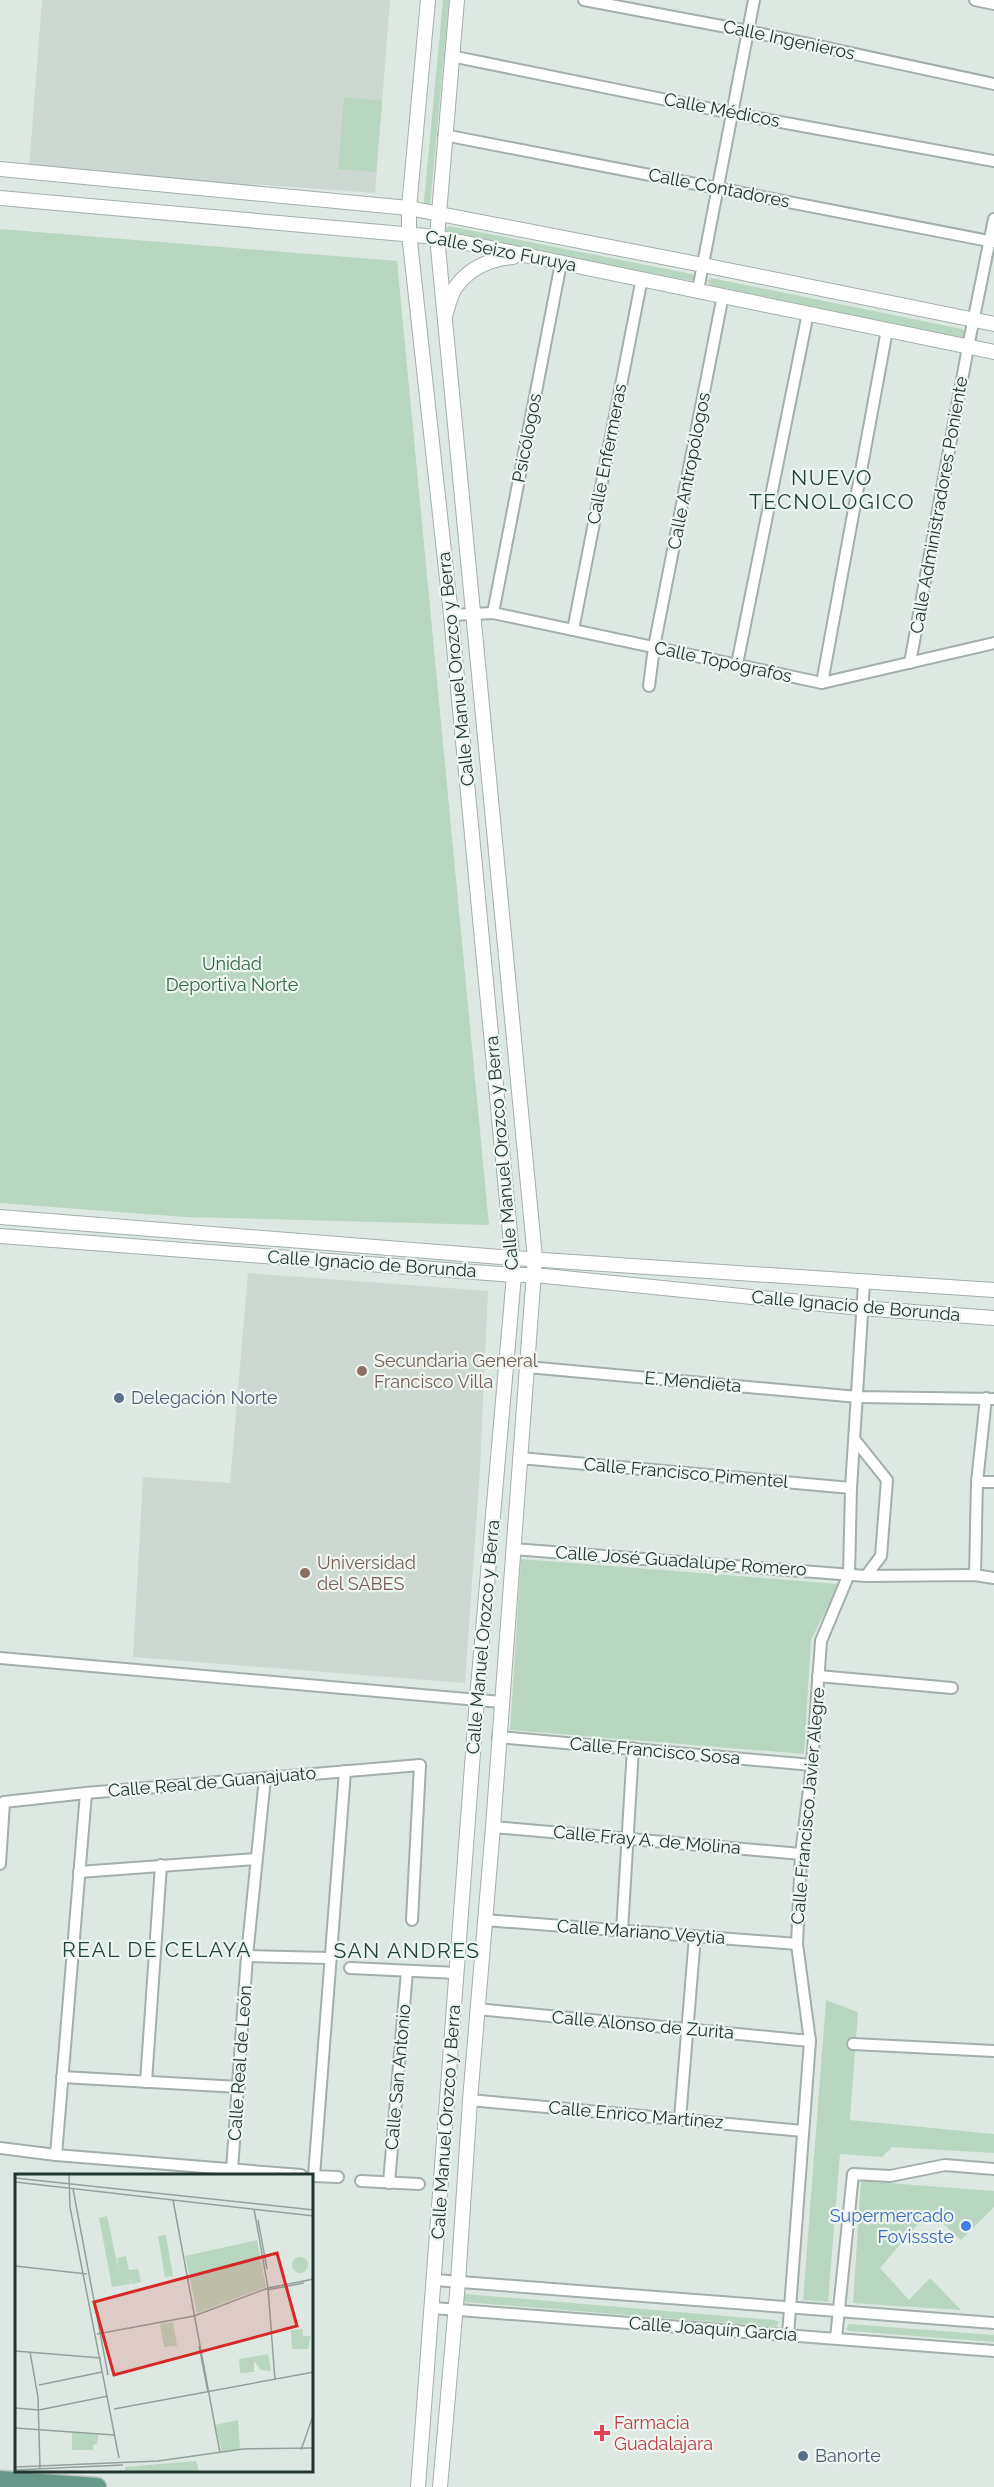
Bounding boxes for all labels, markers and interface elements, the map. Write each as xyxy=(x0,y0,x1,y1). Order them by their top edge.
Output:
street label: Calle Ingenieros xyxy=(721,15,857,64)
street label: Calle Médicos xyxy=(662,88,782,131)
street label: Calle Contadores xyxy=(647,164,792,212)
street label: Calle Seizo Furuya xyxy=(424,226,578,275)
street label: Calle Administradores Poniente xyxy=(906,374,972,635)
street label: Calle Enfermeras xyxy=(583,382,630,526)
street label: Calle Antropólogos xyxy=(663,390,714,551)
street label: Psicólogos xyxy=(508,391,545,484)
district label: NUEVO TECNOLOGICO xyxy=(749,465,915,514)
street label: Calle Manuel Orozco y Berra xyxy=(433,551,478,787)
street label: Calle Topógrafos xyxy=(652,637,794,686)
park label: Unidad Deportiva Norte xyxy=(166,953,299,995)
street label: Calle Manuel Orozco y Berra xyxy=(481,1035,522,1271)
street label: Calle Ignacio de Borunda xyxy=(267,1246,477,1281)
street label: Calle Ignacio de Borunda xyxy=(751,1286,961,1325)
place label: Secundaria General Francisco Villa xyxy=(374,1350,538,1392)
marker: Secundaria General Francisco Villa xyxy=(355,1364,369,1378)
street label: E. Mendieta xyxy=(644,1367,742,1396)
place label: Delegación Norte xyxy=(131,1387,278,1408)
marker: Delegación Norte xyxy=(112,1391,126,1405)
street label: Calle Francisco Pimentel xyxy=(583,1453,789,1492)
street label: Calle Manuel Orozco y Berra xyxy=(462,1519,503,1755)
street label: Calle José Guadalupe Romero xyxy=(555,1541,808,1580)
place label: Universidad del SABES xyxy=(317,1552,416,1594)
marker: Universidad del SABES xyxy=(298,1566,312,1580)
street label: Calle Francisco Javier Alegre xyxy=(787,1686,828,1925)
street label: Calle Francisco Sosa xyxy=(569,1733,741,1768)
street label: Calle Real de Guanajuato xyxy=(107,1762,317,1801)
street label: Calle Fray A. de Molina xyxy=(552,1821,742,1858)
street label: Calle Mariano Veytia xyxy=(556,1915,726,1948)
district label: REAL DE CELAYA xyxy=(62,1937,252,1962)
district label: SAN ANDRES xyxy=(333,1938,481,1963)
street label: Calle Real de León xyxy=(224,1984,255,2142)
street label: Calle San Antonio xyxy=(381,2003,414,2151)
street label: Calle Manuel Orozco y Berra xyxy=(427,2004,464,2240)
street label: Calle Alonso de Zurita xyxy=(551,2006,735,2043)
street label: Calle Enrico Martínez xyxy=(548,2096,724,2133)
inset map xyxy=(15,2174,314,2472)
place label: Supermercado Fovissste xyxy=(830,2205,954,2247)
marker: Supermercado Fovissste xyxy=(959,2219,973,2233)
street label: Calle Joaquín García xyxy=(628,2312,798,2345)
place label: Farmacia Guadalajara xyxy=(614,2412,713,2454)
marker: Farmacia Guadalajara xyxy=(595,2426,609,2440)
place label: Banorte xyxy=(815,2445,881,2466)
marker: Banorte xyxy=(796,2449,810,2463)

